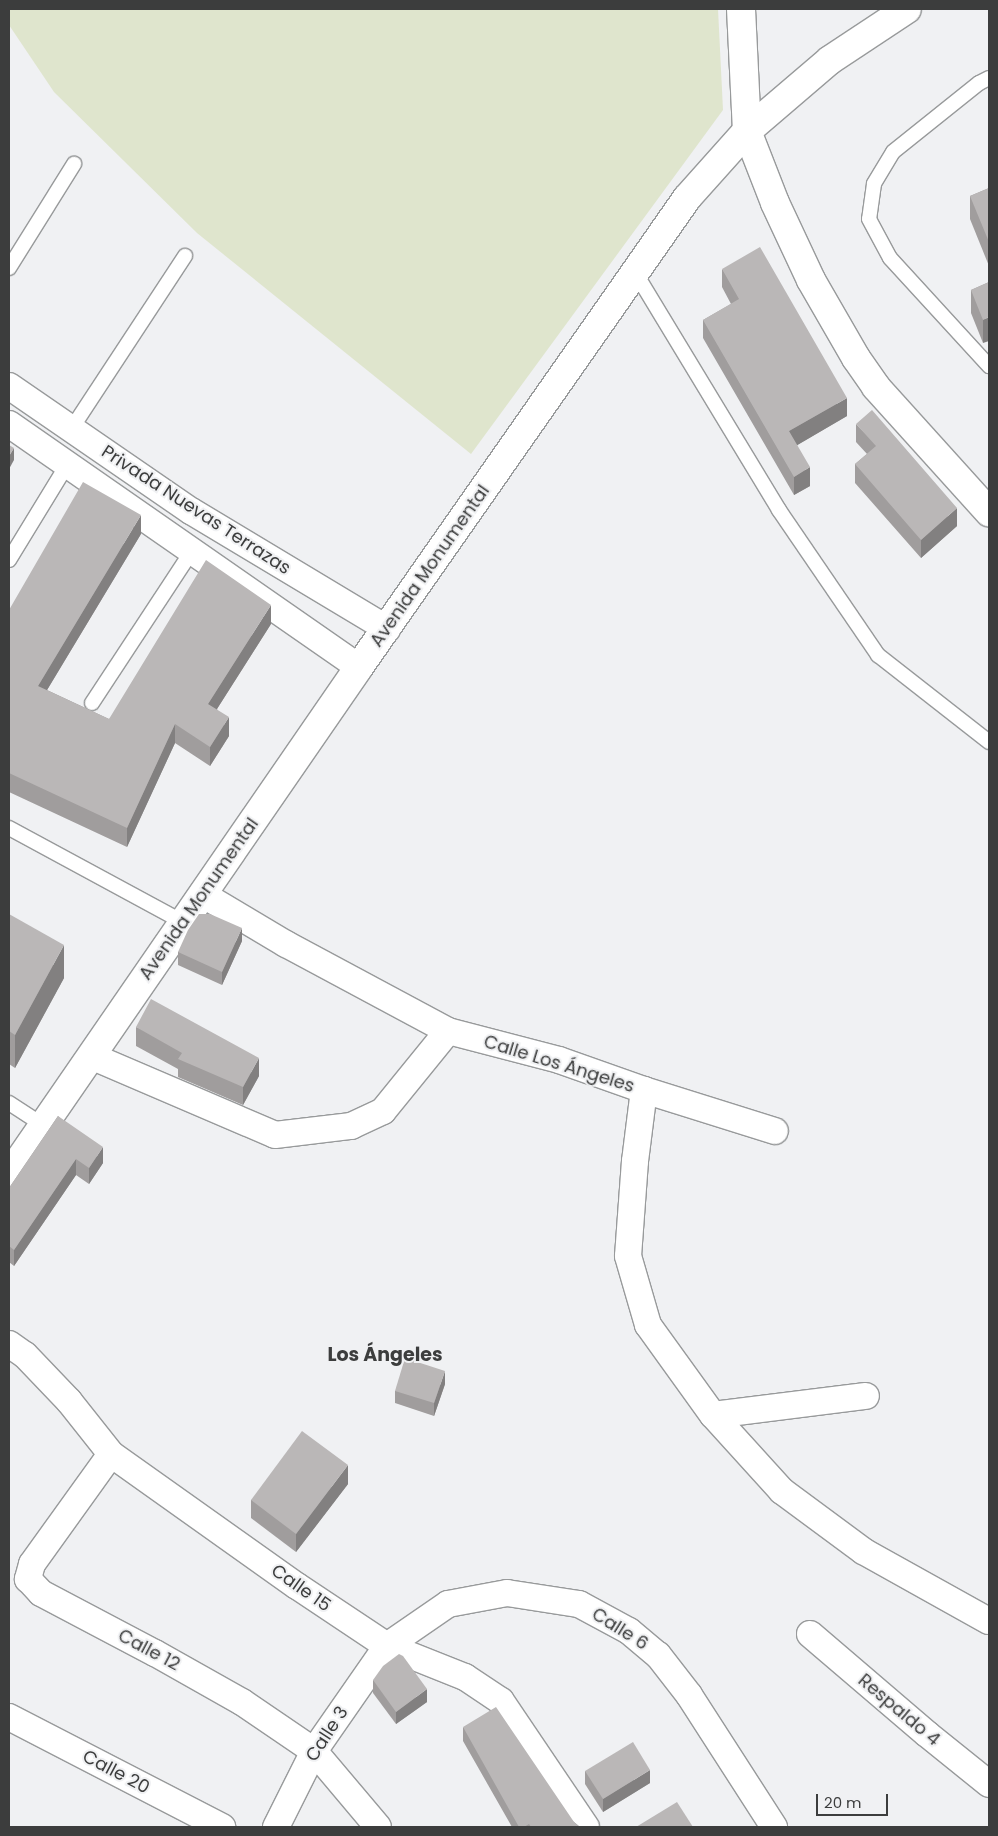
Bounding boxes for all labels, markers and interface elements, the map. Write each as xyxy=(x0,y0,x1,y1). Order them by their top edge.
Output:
street label: Privada Nuevas Terrazas xyxy=(97,441,295,579)
street label: Avenida Monumental xyxy=(366,481,494,651)
street label: Avenida Monumental xyxy=(135,814,263,984)
street label: Calle Los Ángeles xyxy=(481,1031,637,1097)
district label: Los Ángeles xyxy=(327,1344,443,1366)
street label: Calle 15 xyxy=(267,1560,335,1616)
street label: Calle 6 xyxy=(588,1603,652,1655)
street label: Calle 12 xyxy=(114,1625,184,1675)
street label: Respaldo 4 xyxy=(854,1670,944,1750)
street label: Calle 3 xyxy=(301,1702,353,1766)
street label: Calle 20 xyxy=(79,1745,153,1799)
scale bar xyxy=(818,1784,890,1816)
text: 20 m xyxy=(824,1792,862,1813)

